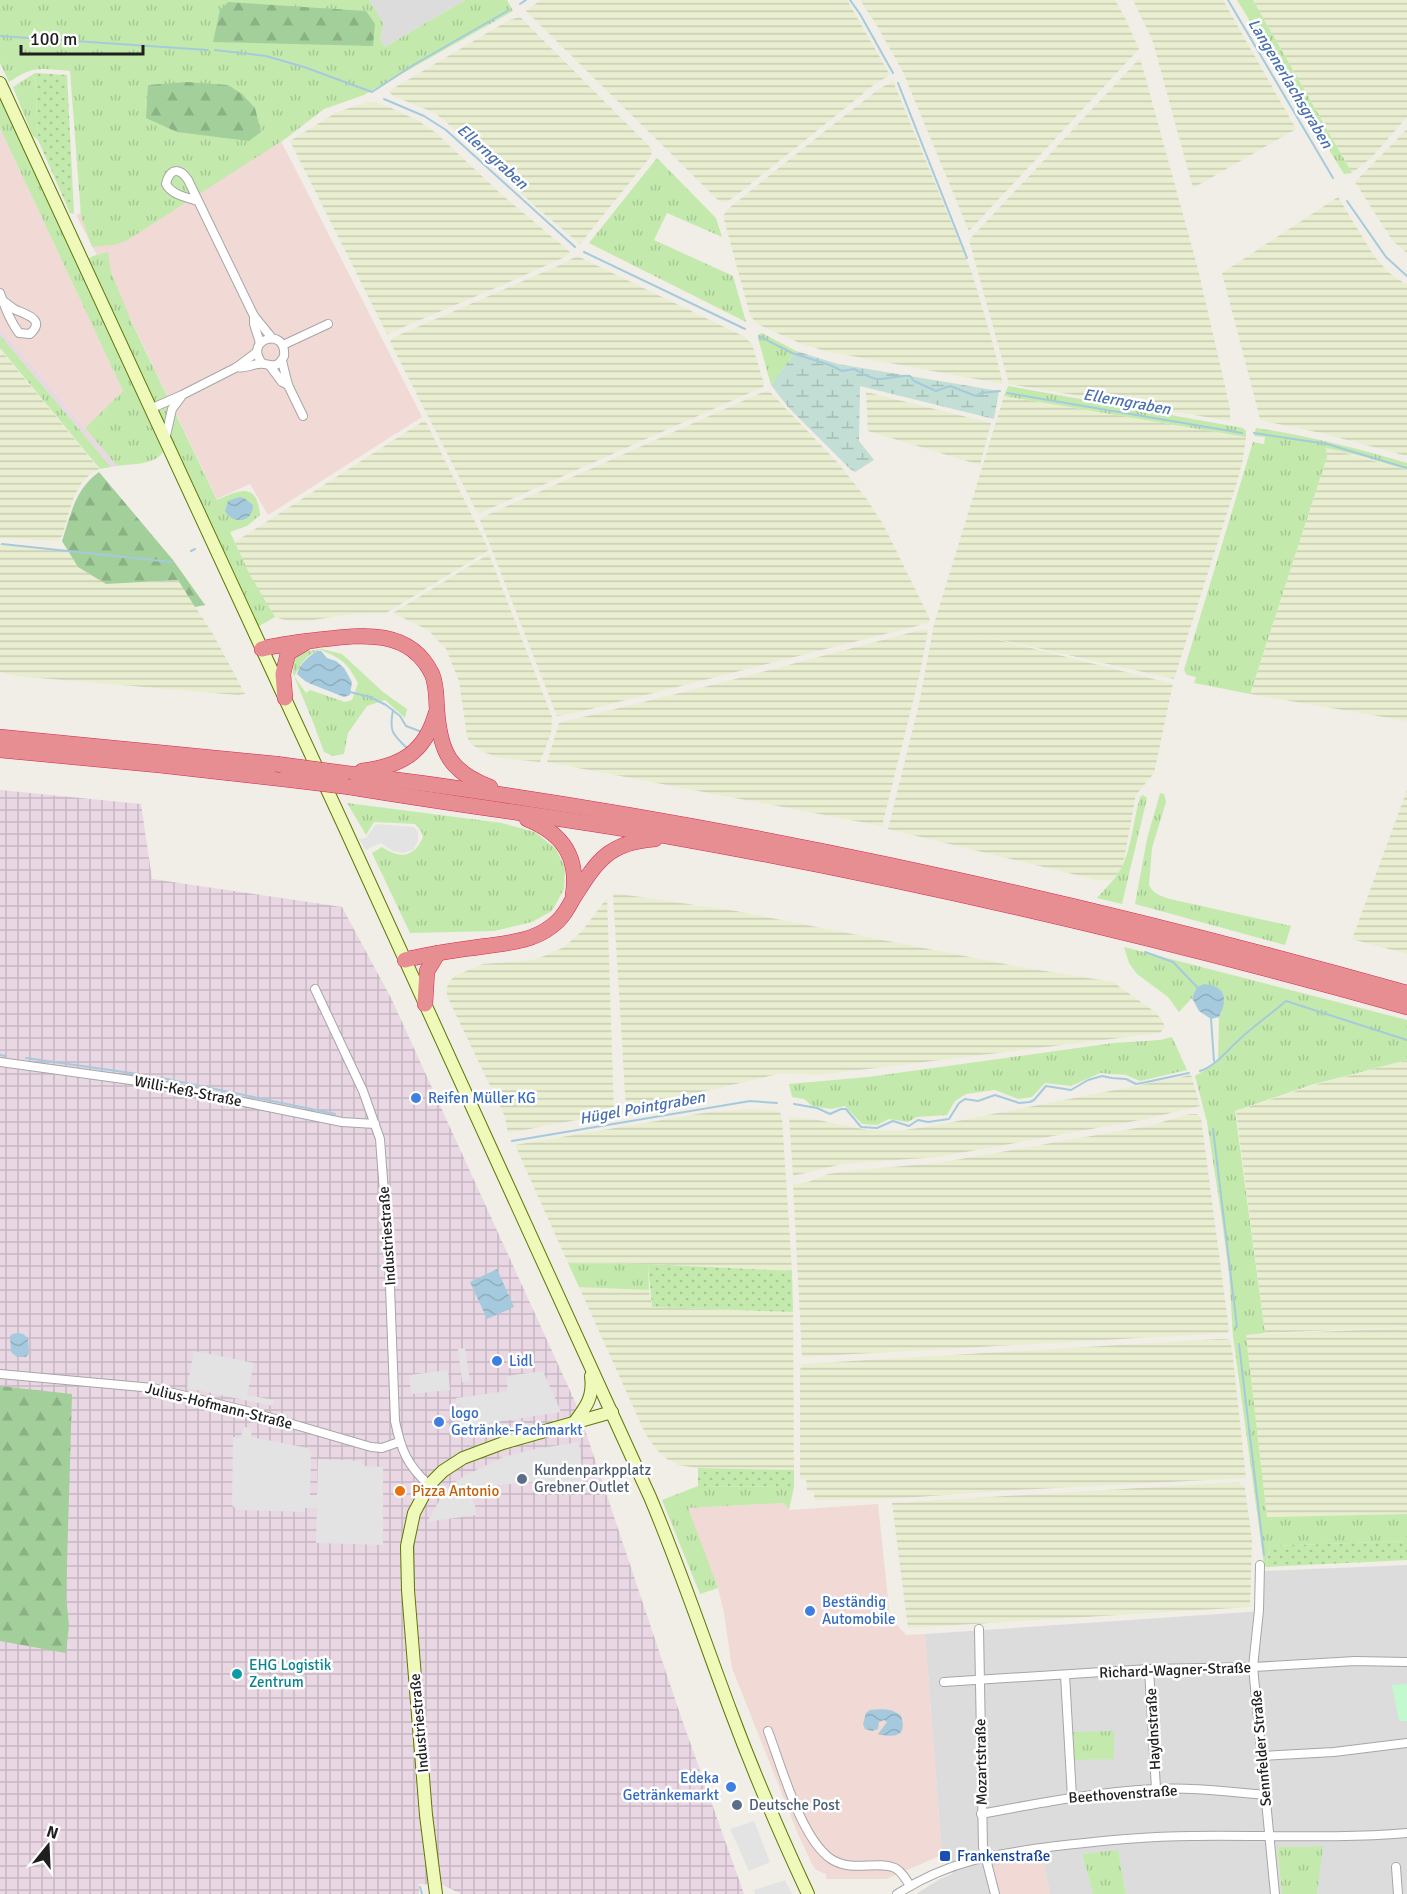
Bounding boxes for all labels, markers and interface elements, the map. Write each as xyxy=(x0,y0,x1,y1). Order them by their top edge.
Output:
water label: Langenerlachsgraben xyxy=(1244,15,1337,153)
scale bar xyxy=(21,18,142,56)
text: 100 m xyxy=(30,28,77,50)
water label: Ellerngraben xyxy=(453,120,533,195)
water label: Ellerngraben xyxy=(1082,384,1173,420)
street label: Willi-Keß-Straße xyxy=(133,1072,243,1110)
water label: Hügel Pointgraben xyxy=(578,1087,708,1129)
place label: Reifen Müller KG xyxy=(428,1089,536,1107)
marker: Reifen Müller KG xyxy=(409,1091,423,1105)
street label: Industriestraße xyxy=(375,1186,399,1286)
place label: Lidl xyxy=(509,1352,533,1370)
marker: Lidl xyxy=(490,1354,504,1368)
street label: Julius-Hofmann-Straße xyxy=(144,1379,294,1433)
place label: logo Getränke-Fachmarkt xyxy=(451,1404,583,1439)
marker: logo Getränke-Fachmarkt xyxy=(432,1415,446,1429)
place label: Kundenparkpplatz Grebner Outlet xyxy=(534,1461,652,1496)
marker: Kundenparkpplatz Grebner Outlet xyxy=(515,1472,529,1486)
place label: Pizza Antonio xyxy=(412,1482,499,1500)
marker: Pizza Antonio xyxy=(393,1484,407,1498)
place label: Beständig Automobile xyxy=(822,1593,896,1628)
marker: Beständig Automobile xyxy=(803,1604,817,1618)
place label: EHG Logistik Zentrum xyxy=(249,1656,332,1691)
street label: Richard-Wagner-Straße xyxy=(1099,1658,1251,1682)
marker: EHG Logistik Zentrum xyxy=(230,1667,244,1681)
street label: Industriestraße xyxy=(406,1673,432,1773)
street label: Haydnstraße xyxy=(1142,1687,1164,1771)
street label: Sennfelder Straße xyxy=(1247,1689,1275,1807)
street label: Mozartstraße xyxy=(971,1718,991,1806)
place label: Edeka Getränkemarkt xyxy=(623,1769,719,1804)
marker: Edeka Getränkemarkt xyxy=(724,1780,738,1794)
street label: Beethovenstraße xyxy=(1068,1781,1178,1807)
place label: Deutsche Post xyxy=(749,1796,840,1814)
marker: Deutsche Post xyxy=(730,1798,744,1812)
north arrow xyxy=(18,1816,78,1876)
text: N xyxy=(44,1821,61,1844)
place label: Frankenstraße xyxy=(957,1847,1050,1865)
marker: Frankenstraße xyxy=(938,1849,952,1863)

